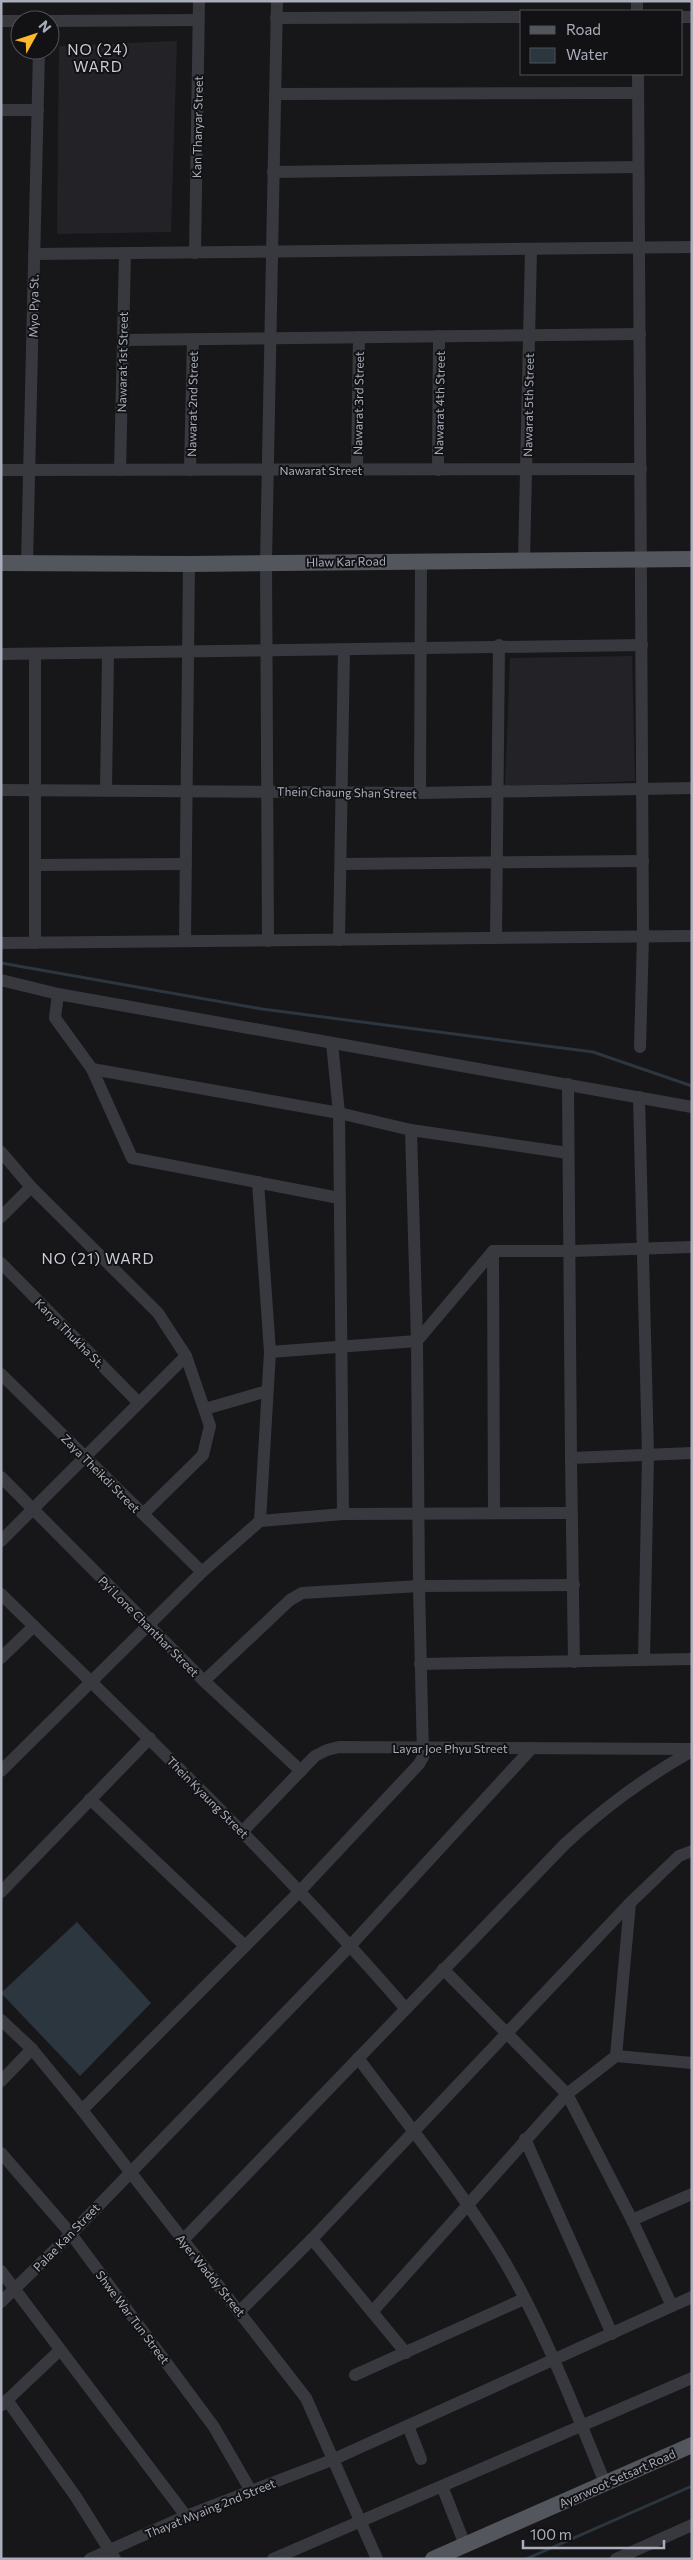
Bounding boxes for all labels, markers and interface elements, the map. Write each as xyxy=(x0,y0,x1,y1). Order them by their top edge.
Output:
north arrow xyxy=(10,10,60,60)
legend xyxy=(520,10,683,75)
text: N xyxy=(35,17,55,36)
text: Road xyxy=(566,20,601,38)
district label: NO (24) WARD xyxy=(67,40,129,75)
text: Water xyxy=(566,45,608,63)
street label: Kan Tharyar Street xyxy=(189,76,205,178)
street label: Myo Pya St. xyxy=(25,274,41,338)
street label: Nawarat 1st Street xyxy=(114,311,130,413)
street label: Nawarat 2nd Street xyxy=(184,351,200,457)
street label: Nawarat 3rd Street xyxy=(350,351,366,455)
street label: Nawarat 4th Street xyxy=(431,351,447,455)
street label: Nawarat 5th Street xyxy=(520,353,536,457)
street label: Nawarat Street xyxy=(279,463,363,477)
street label: Hlaw Kar Road xyxy=(306,553,386,569)
street label: Thein Chaung Shan Street xyxy=(277,784,417,800)
district label: NO (21) WARD xyxy=(41,1249,155,1267)
street label: Karya Thukha St. xyxy=(33,1296,107,1370)
street label: Zaya Theikdi Street xyxy=(59,1431,143,1515)
street label: Pyi Lone Chanthar Street xyxy=(96,1573,202,1679)
street label: Layar Joe Phyu Street xyxy=(392,1741,508,1756)
street label: Thein Kyaung Street xyxy=(164,1753,252,1841)
street label: Palae Kan Street xyxy=(30,2200,102,2274)
street label: Ayer Waddy Street xyxy=(174,2231,248,2319)
street label: Shwe War Tun Street xyxy=(93,2268,173,2366)
street label: Ayarwoot Setsart Road xyxy=(557,2446,677,2510)
street label: Thayat Myaing 2nd Street xyxy=(143,2475,277,2541)
scale bar xyxy=(523,2518,664,2550)
text: 100 m xyxy=(530,2525,572,2543)

